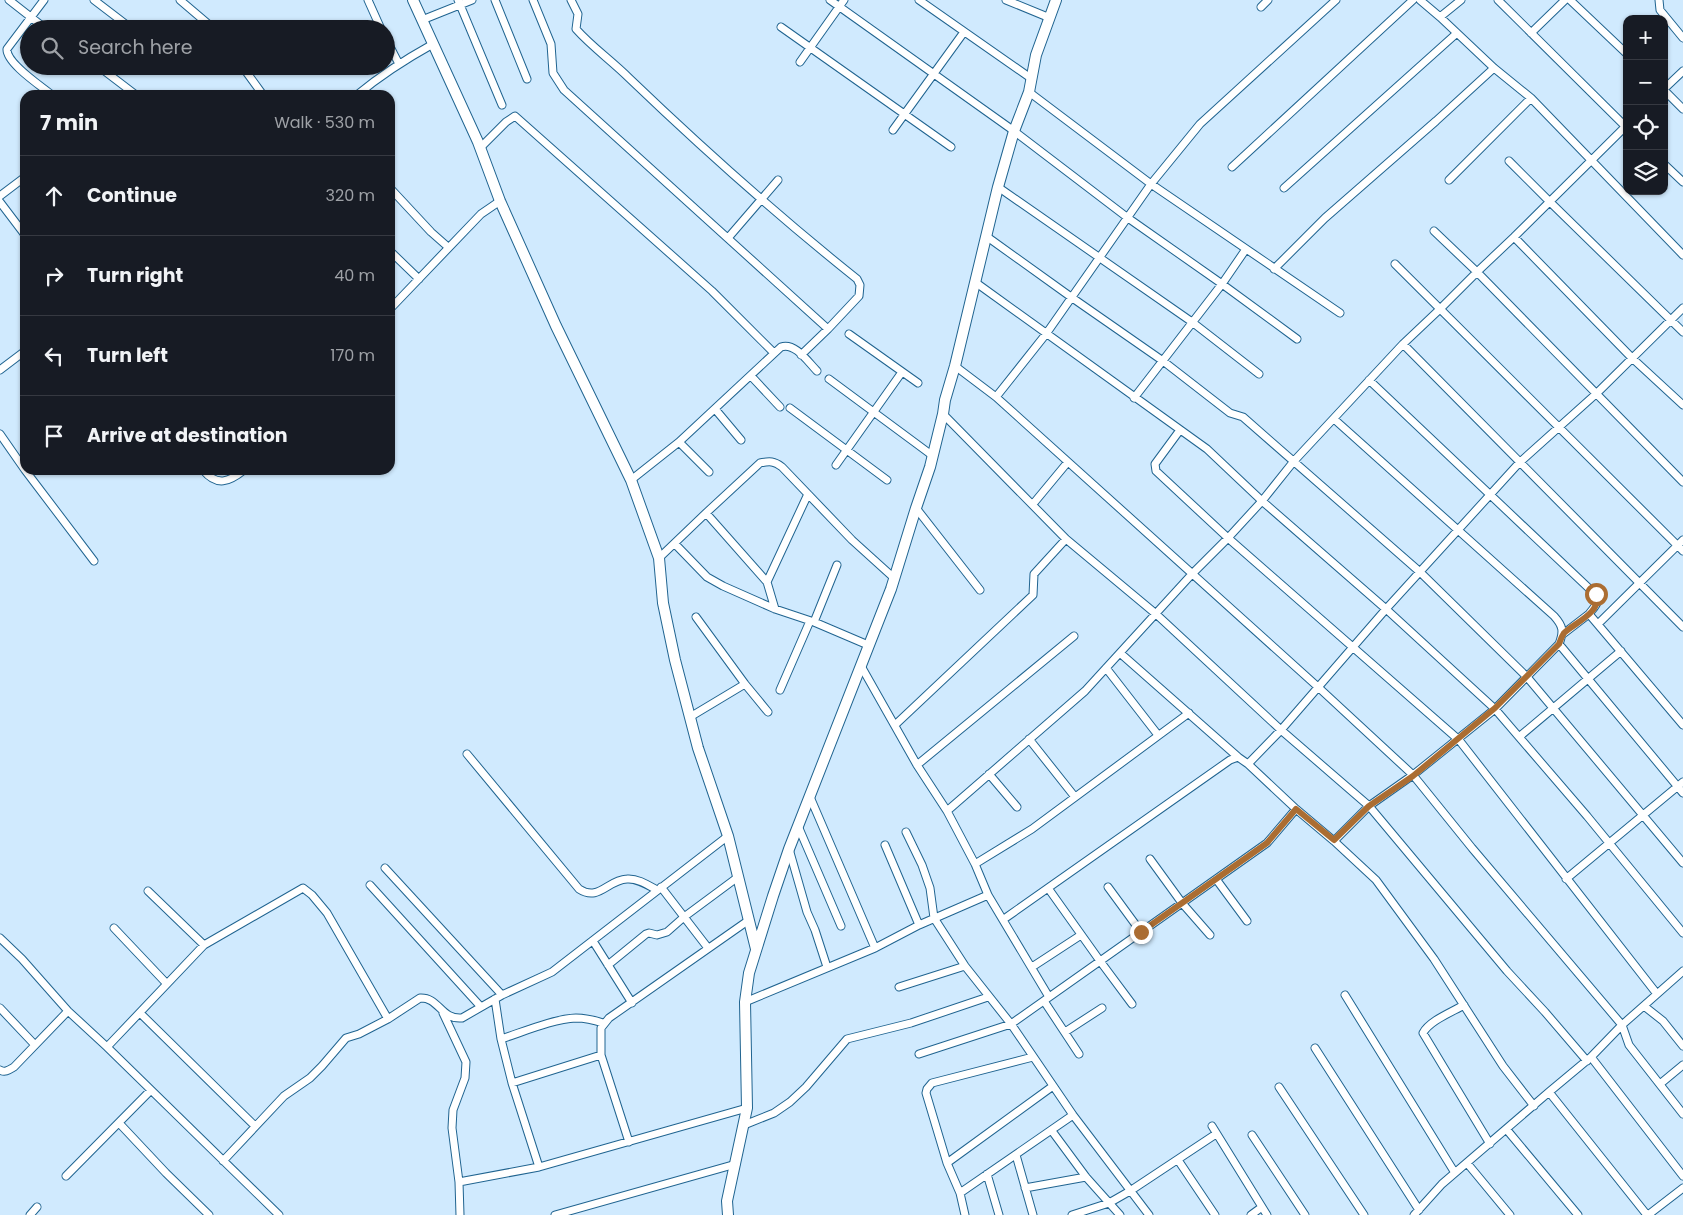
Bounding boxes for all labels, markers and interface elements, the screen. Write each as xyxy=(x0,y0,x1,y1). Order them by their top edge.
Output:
map controls xyxy=(1623,15,1668,195)
button: + xyxy=(1623,15,1668,60)
search box xyxy=(20,20,395,75)
icon: search xyxy=(38,34,66,62)
text: Search here xyxy=(78,34,192,61)
button: − xyxy=(1623,60,1668,105)
button: locate xyxy=(1623,105,1668,150)
text: 7 min xyxy=(40,108,98,137)
text: Walk · 530 m xyxy=(274,111,375,134)
button: layers xyxy=(1623,150,1668,195)
icon: ahead xyxy=(40,182,68,210)
text: Continue xyxy=(87,182,177,209)
text: 320 m xyxy=(326,184,375,207)
icon: right xyxy=(40,262,68,290)
text: Turn right xyxy=(87,262,183,289)
text: 40 m xyxy=(334,264,375,287)
icon: left xyxy=(40,342,68,370)
text: Turn left xyxy=(87,342,168,369)
text: 170 m xyxy=(330,344,375,367)
icon: arrive xyxy=(40,422,68,450)
text: Arrive at destination xyxy=(87,422,288,449)
route start xyxy=(1585,583,1608,606)
route end xyxy=(1130,921,1153,944)

